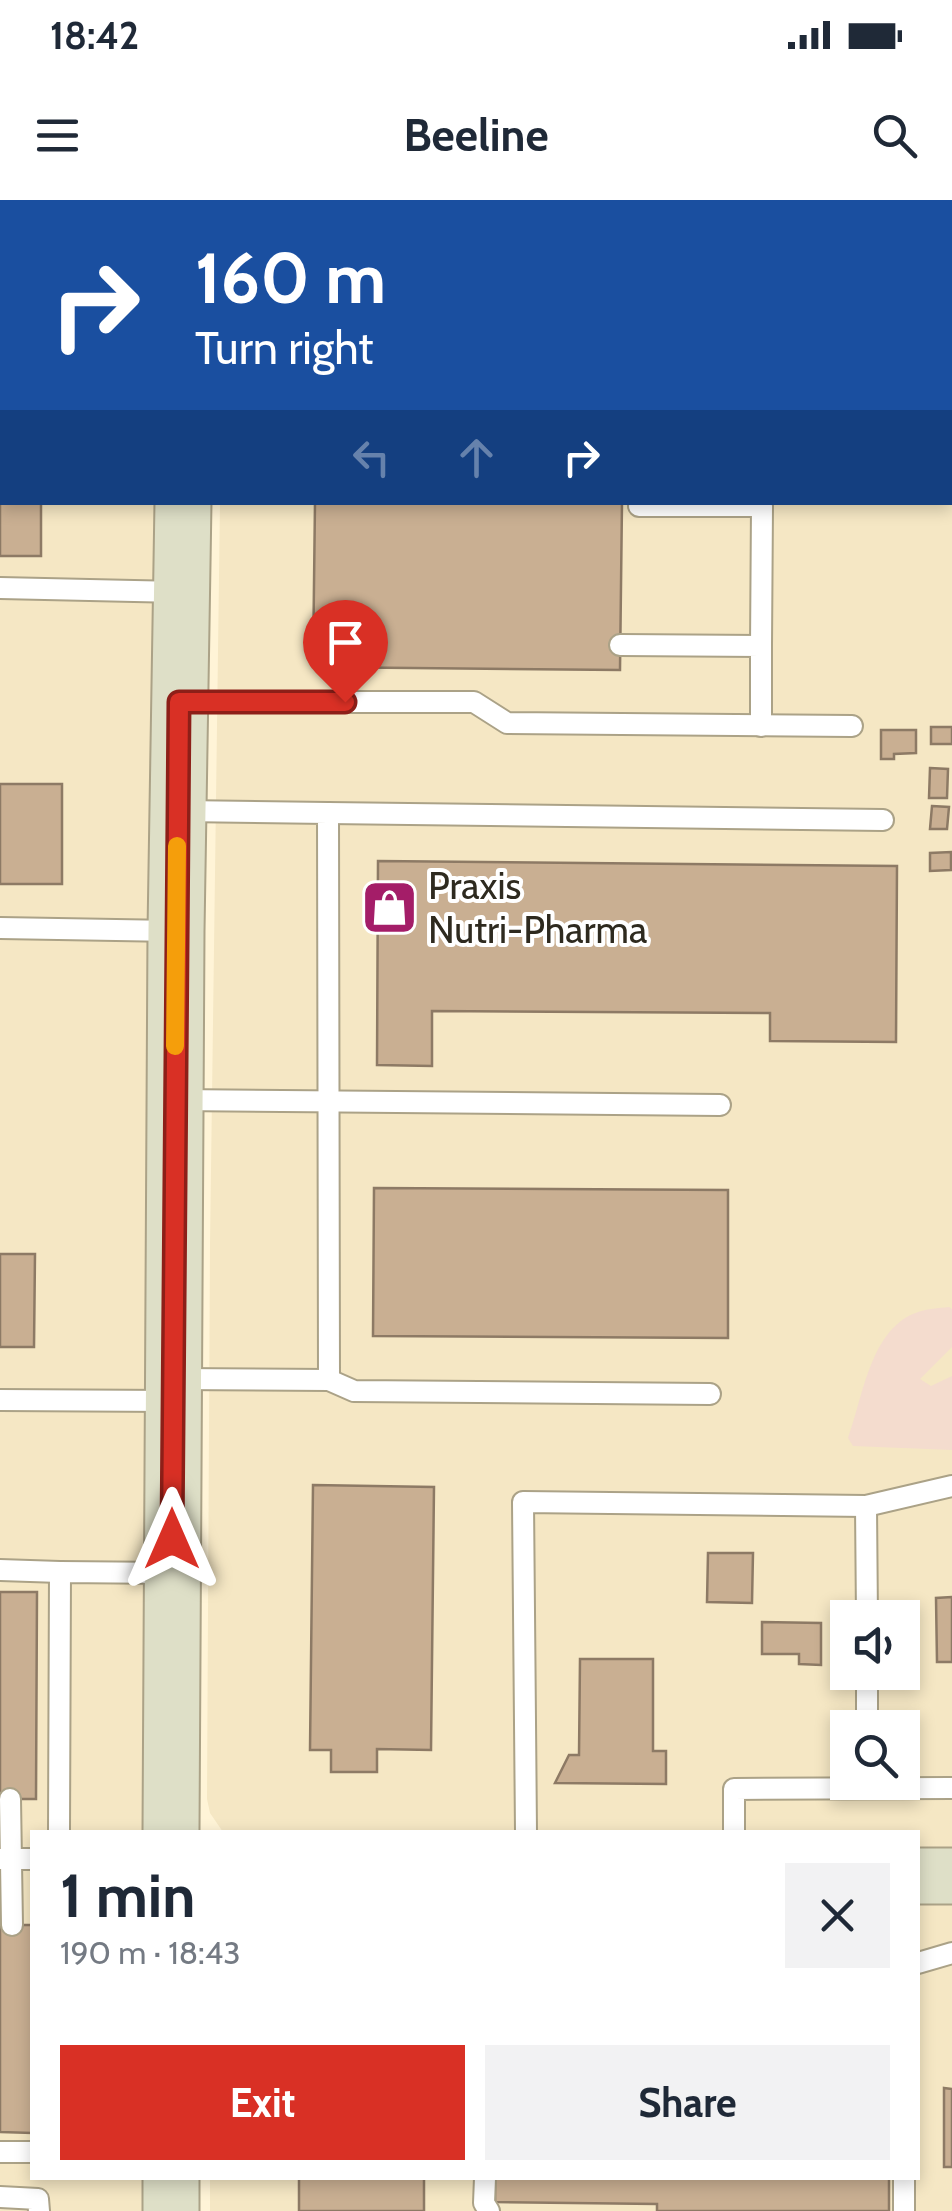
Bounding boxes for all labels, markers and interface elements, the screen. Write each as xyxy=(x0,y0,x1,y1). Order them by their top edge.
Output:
text: 18:42 xyxy=(50,12,139,59)
icon: menu xyxy=(30,108,85,163)
text: Beeline xyxy=(403,108,549,162)
icon: search xyxy=(867,108,922,163)
text: 160 m xyxy=(195,235,386,321)
icon: right xyxy=(30,240,160,370)
text: Turn right xyxy=(195,321,374,375)
icon: left xyxy=(344,430,399,485)
icon: ahead xyxy=(449,430,504,485)
icon: right xyxy=(554,430,609,485)
pin xyxy=(303,600,388,703)
icon: arrive xyxy=(318,615,373,670)
place label: Praxis Nutri-Pharma xyxy=(428,862,647,953)
shop icon: Praxis Nutri-Pharma xyxy=(359,878,419,938)
position arrow xyxy=(120,1487,224,1591)
map controls xyxy=(830,1600,920,1800)
button: sound xyxy=(830,1600,920,1690)
button: search xyxy=(830,1710,920,1800)
text: 1 min xyxy=(60,1859,195,1932)
button: close xyxy=(785,1863,890,1968)
text: 190 m · 18:43 xyxy=(60,1933,241,1972)
button: Exit xyxy=(60,2045,465,2160)
button: Share xyxy=(485,2045,890,2160)

